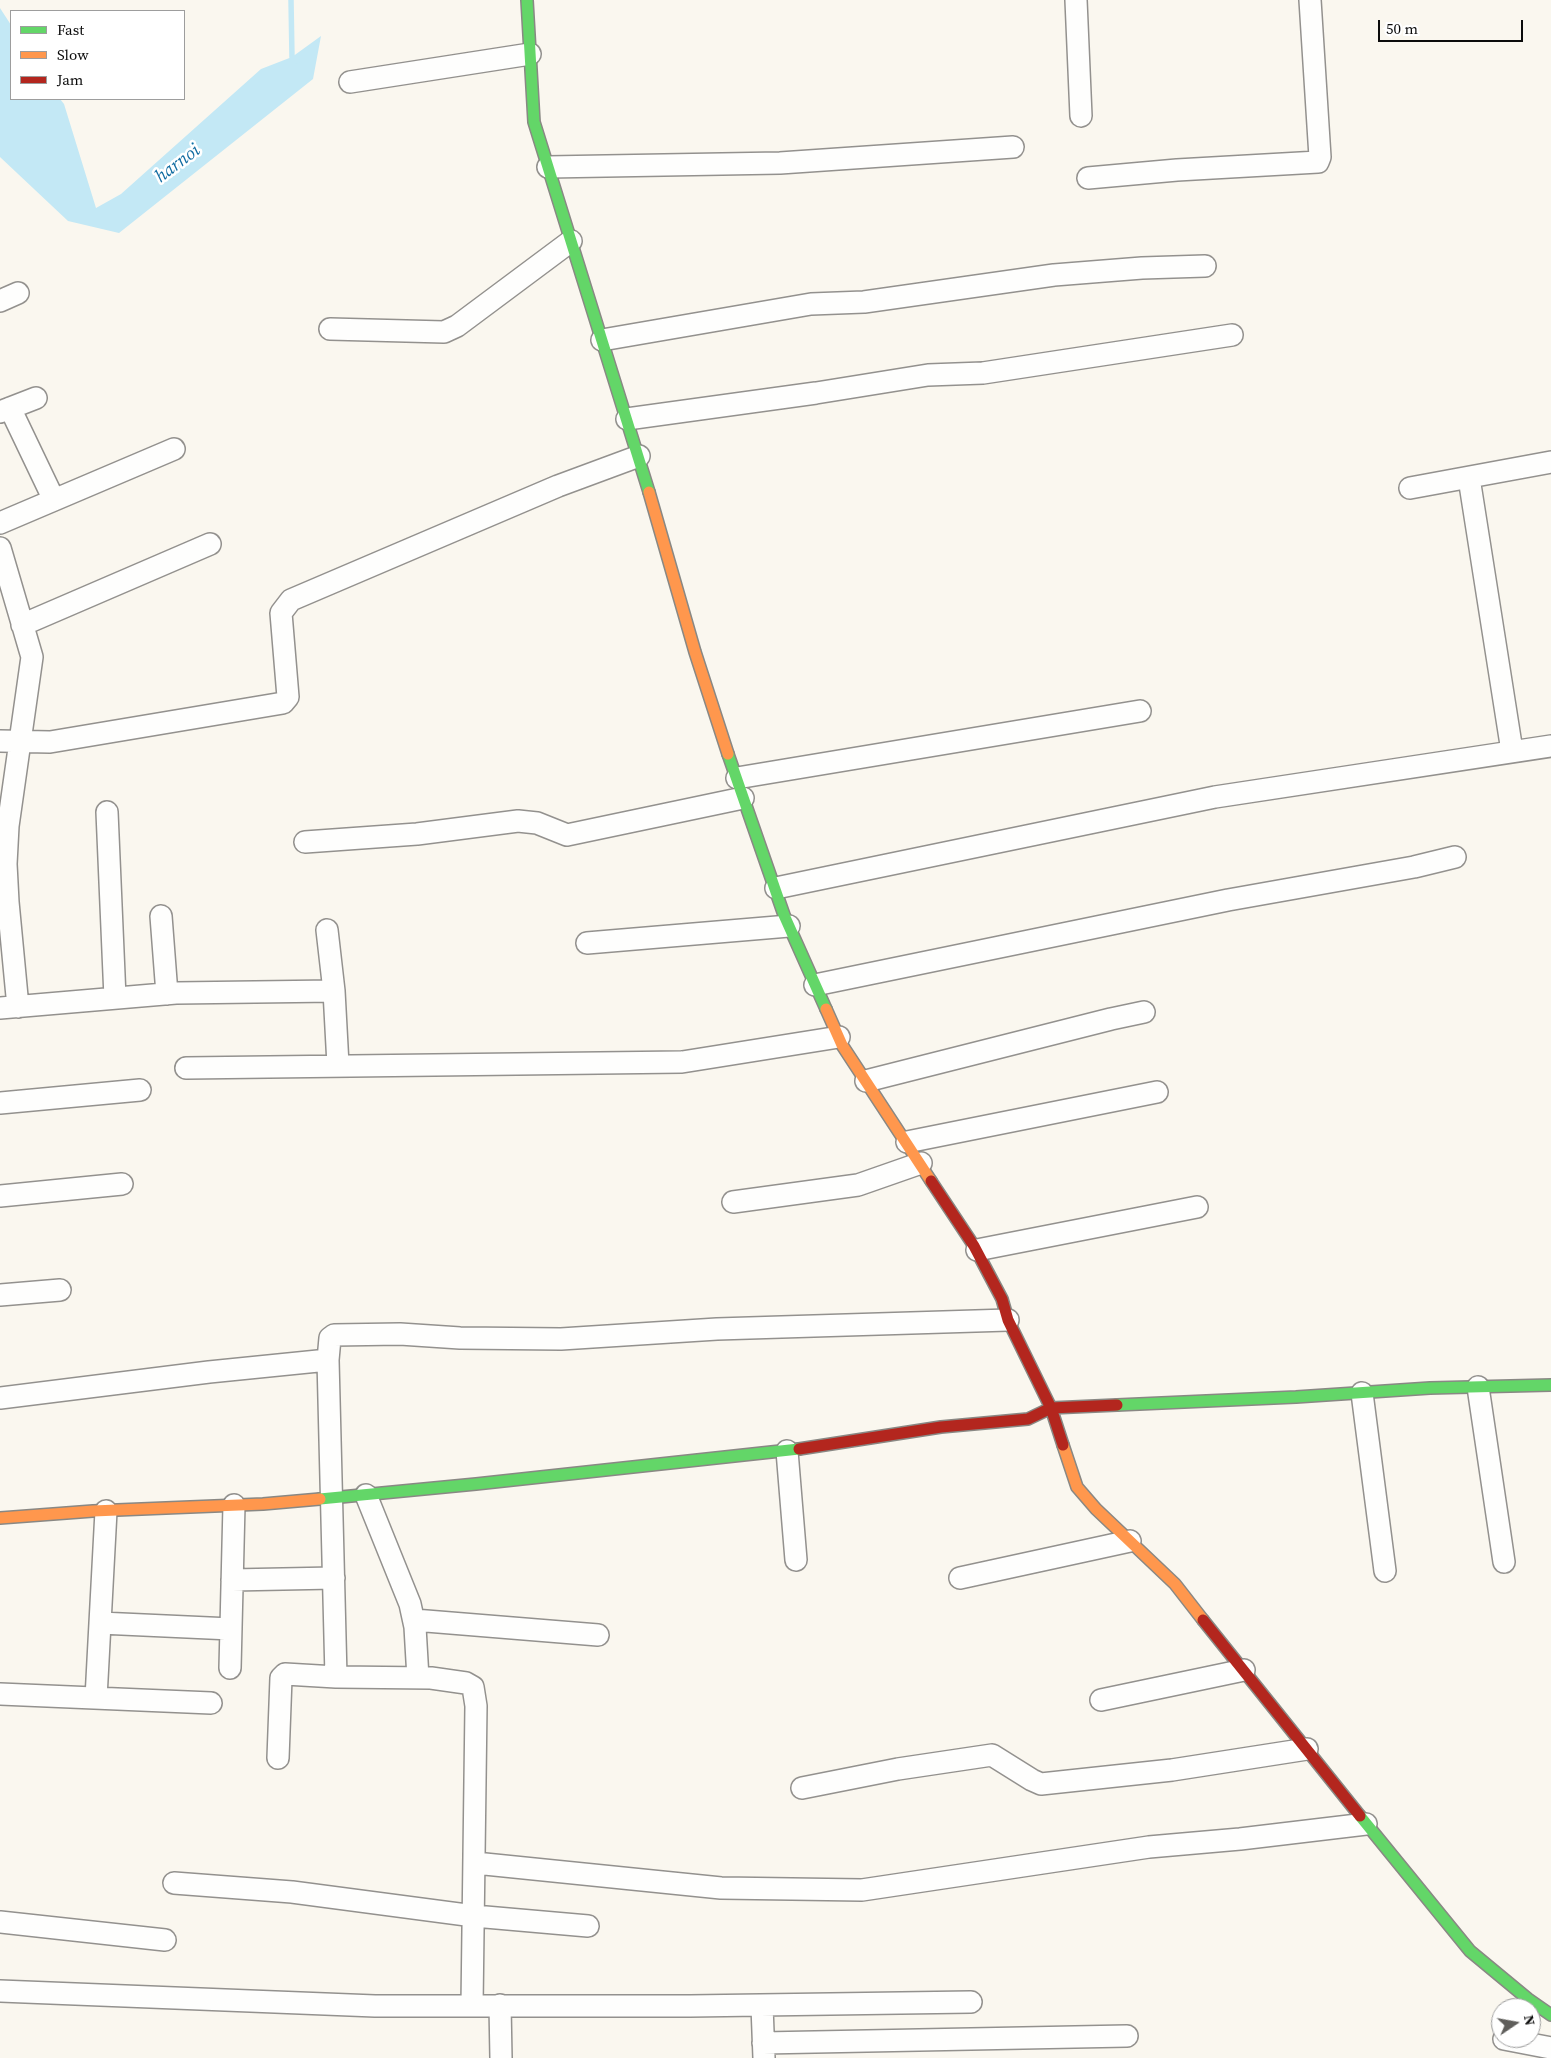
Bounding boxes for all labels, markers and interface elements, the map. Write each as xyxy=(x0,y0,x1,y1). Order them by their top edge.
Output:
legend xyxy=(10,10,185,100)
scale bar xyxy=(1381,10,1526,42)
text: 50 m xyxy=(1386,18,1418,39)
text: Fast xyxy=(57,19,84,40)
text: Slow xyxy=(57,44,89,65)
text: Jam xyxy=(57,69,83,90)
water label: harnoi xyxy=(151,140,205,188)
north arrow xyxy=(1491,1998,1541,2048)
text: N xyxy=(1519,2013,1541,2027)

